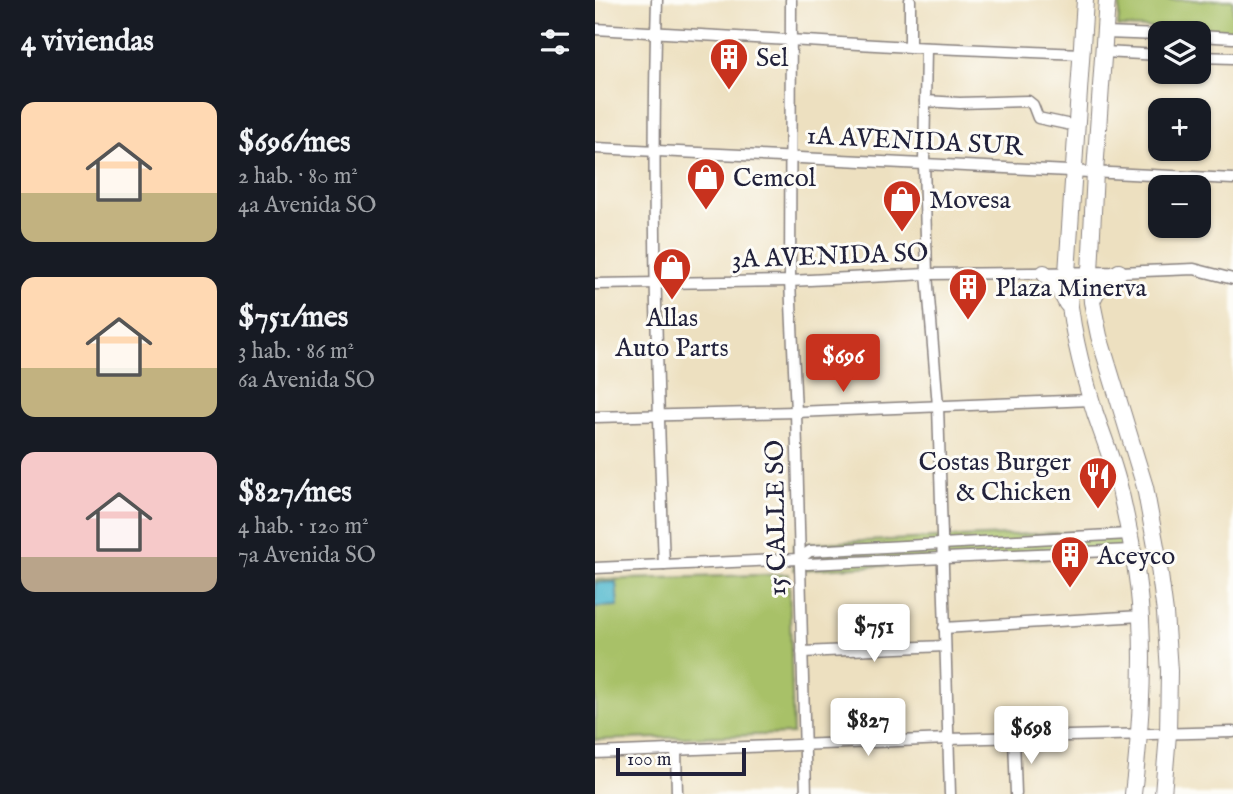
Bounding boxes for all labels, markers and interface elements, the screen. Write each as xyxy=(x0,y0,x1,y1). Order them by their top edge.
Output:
map controls xyxy=(1148,21,1211,238)
button: layers xyxy=(1148,21,1211,84)
text: 4 viviendas xyxy=(21,23,154,61)
icon: filters xyxy=(536,23,574,61)
building icon: Sel xyxy=(708,36,750,91)
place label: Sel xyxy=(756,42,789,75)
button: + xyxy=(1148,98,1211,161)
street label: 1A AVENIDA SUR xyxy=(806,119,1025,164)
text: $696/mes xyxy=(238,124,351,162)
icon: home xyxy=(77,130,161,214)
shop icon: Cemcol xyxy=(685,156,727,211)
text: 2 hab. · 80 m² xyxy=(238,162,358,191)
place label: Cemcol xyxy=(733,162,817,195)
button: − xyxy=(1148,175,1211,238)
shop icon: Movesa xyxy=(881,178,923,233)
place label: Movesa xyxy=(929,184,1011,217)
text: 4a Avenida SO xyxy=(238,191,376,220)
street label: 3A AVENIDA SO xyxy=(731,237,929,276)
shop icon: Allas Auto Parts xyxy=(651,246,693,301)
building icon: Plaza Minerva xyxy=(947,266,989,321)
place label: Plaza Minerva xyxy=(995,272,1148,305)
text: $751/mes xyxy=(238,299,348,337)
place label: Allas Auto Parts xyxy=(614,302,729,365)
icon: home xyxy=(77,305,161,389)
pin: $696 xyxy=(802,334,884,394)
text: 3 hab. · 86 m² xyxy=(238,337,354,366)
text: $696 xyxy=(822,342,864,371)
text: 6a Avenida SO xyxy=(238,366,375,395)
street label: 15 CALLE SO xyxy=(759,440,794,596)
place label: Costas Burger & Chicken xyxy=(918,446,1071,509)
restaurant icon: Costas Burger & Chicken xyxy=(1077,455,1119,510)
text: $827/mes xyxy=(238,474,352,512)
icon: home xyxy=(77,480,161,564)
text: 4 hab. · 120 m² xyxy=(238,512,369,541)
building icon: Aceyco xyxy=(1049,534,1091,589)
place label: Aceyco xyxy=(1096,540,1175,573)
text: 7a Avenida SO xyxy=(238,541,376,570)
pin: $751 xyxy=(833,604,915,664)
text: $751 xyxy=(854,612,894,641)
pin: $827 xyxy=(827,698,909,758)
text: $827 xyxy=(846,706,890,735)
pin: $698 xyxy=(990,706,1072,766)
text: $698 xyxy=(1010,714,1052,743)
scale bar xyxy=(616,745,745,777)
text: 100 m xyxy=(627,748,671,772)

